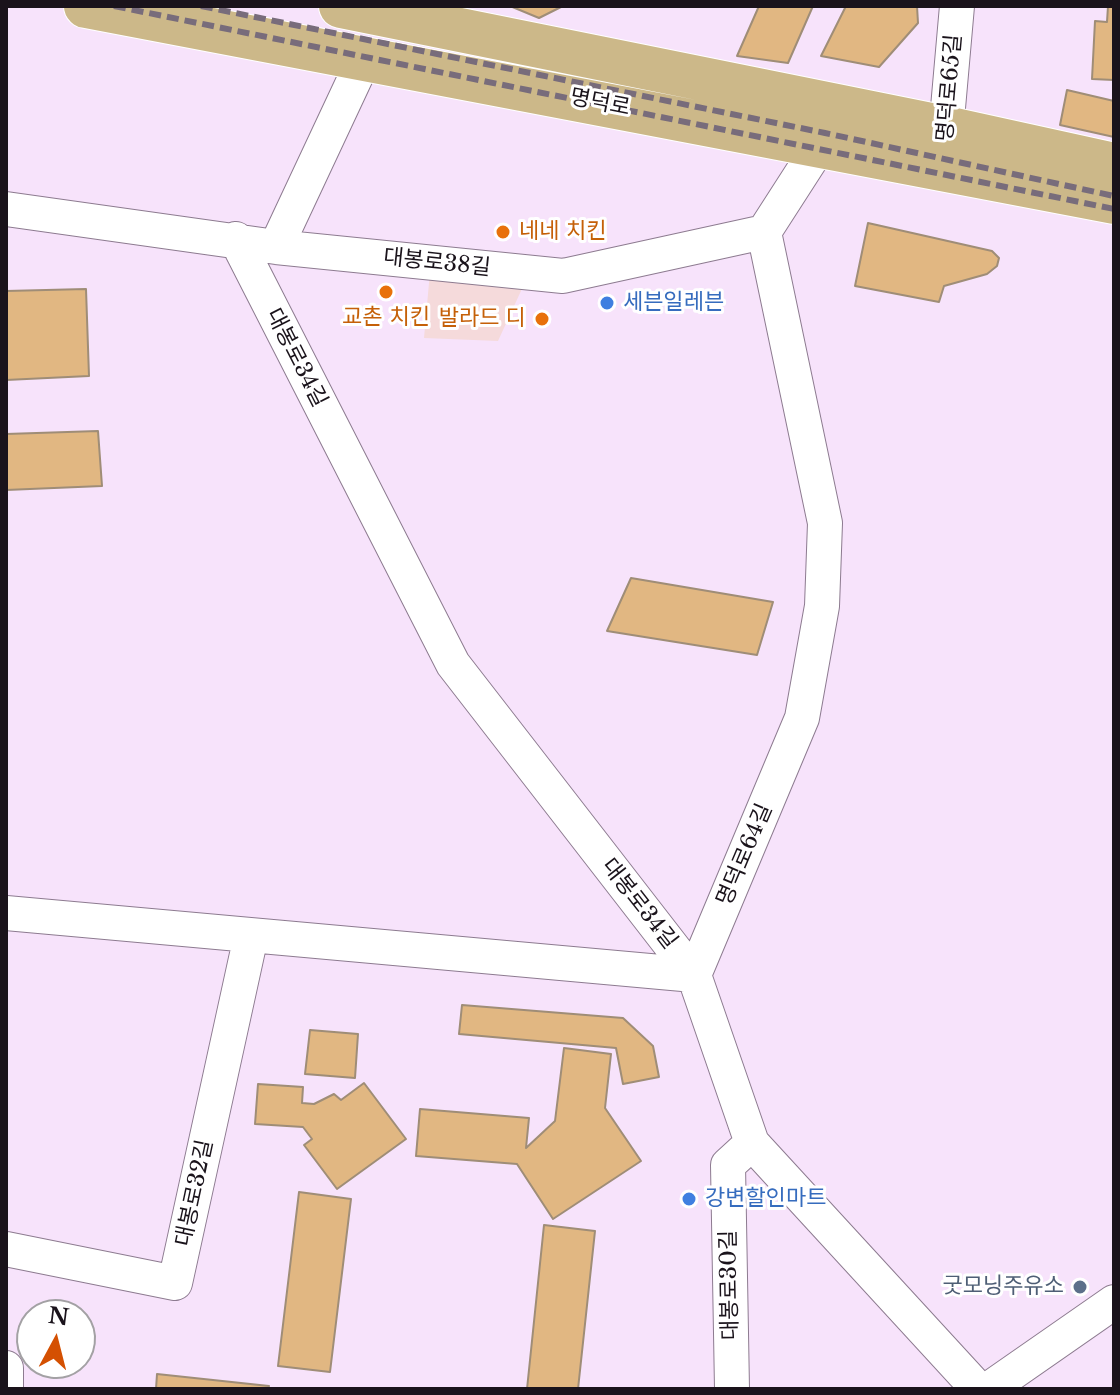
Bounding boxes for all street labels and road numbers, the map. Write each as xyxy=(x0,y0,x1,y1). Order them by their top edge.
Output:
street label: 명덕로65길 xyxy=(932,33,968,143)
street label: 명덕로 xyxy=(568,84,632,122)
street label: 대봉로38길 xyxy=(382,244,492,282)
street label: 대봉로34길 xyxy=(260,304,332,412)
street label: 명덕로64길 xyxy=(712,800,778,910)
street label: 대봉로34길 xyxy=(596,854,682,954)
street label: 대봉로32길 xyxy=(171,1137,219,1249)
street label: 대봉로30길 xyxy=(716,1230,744,1340)

